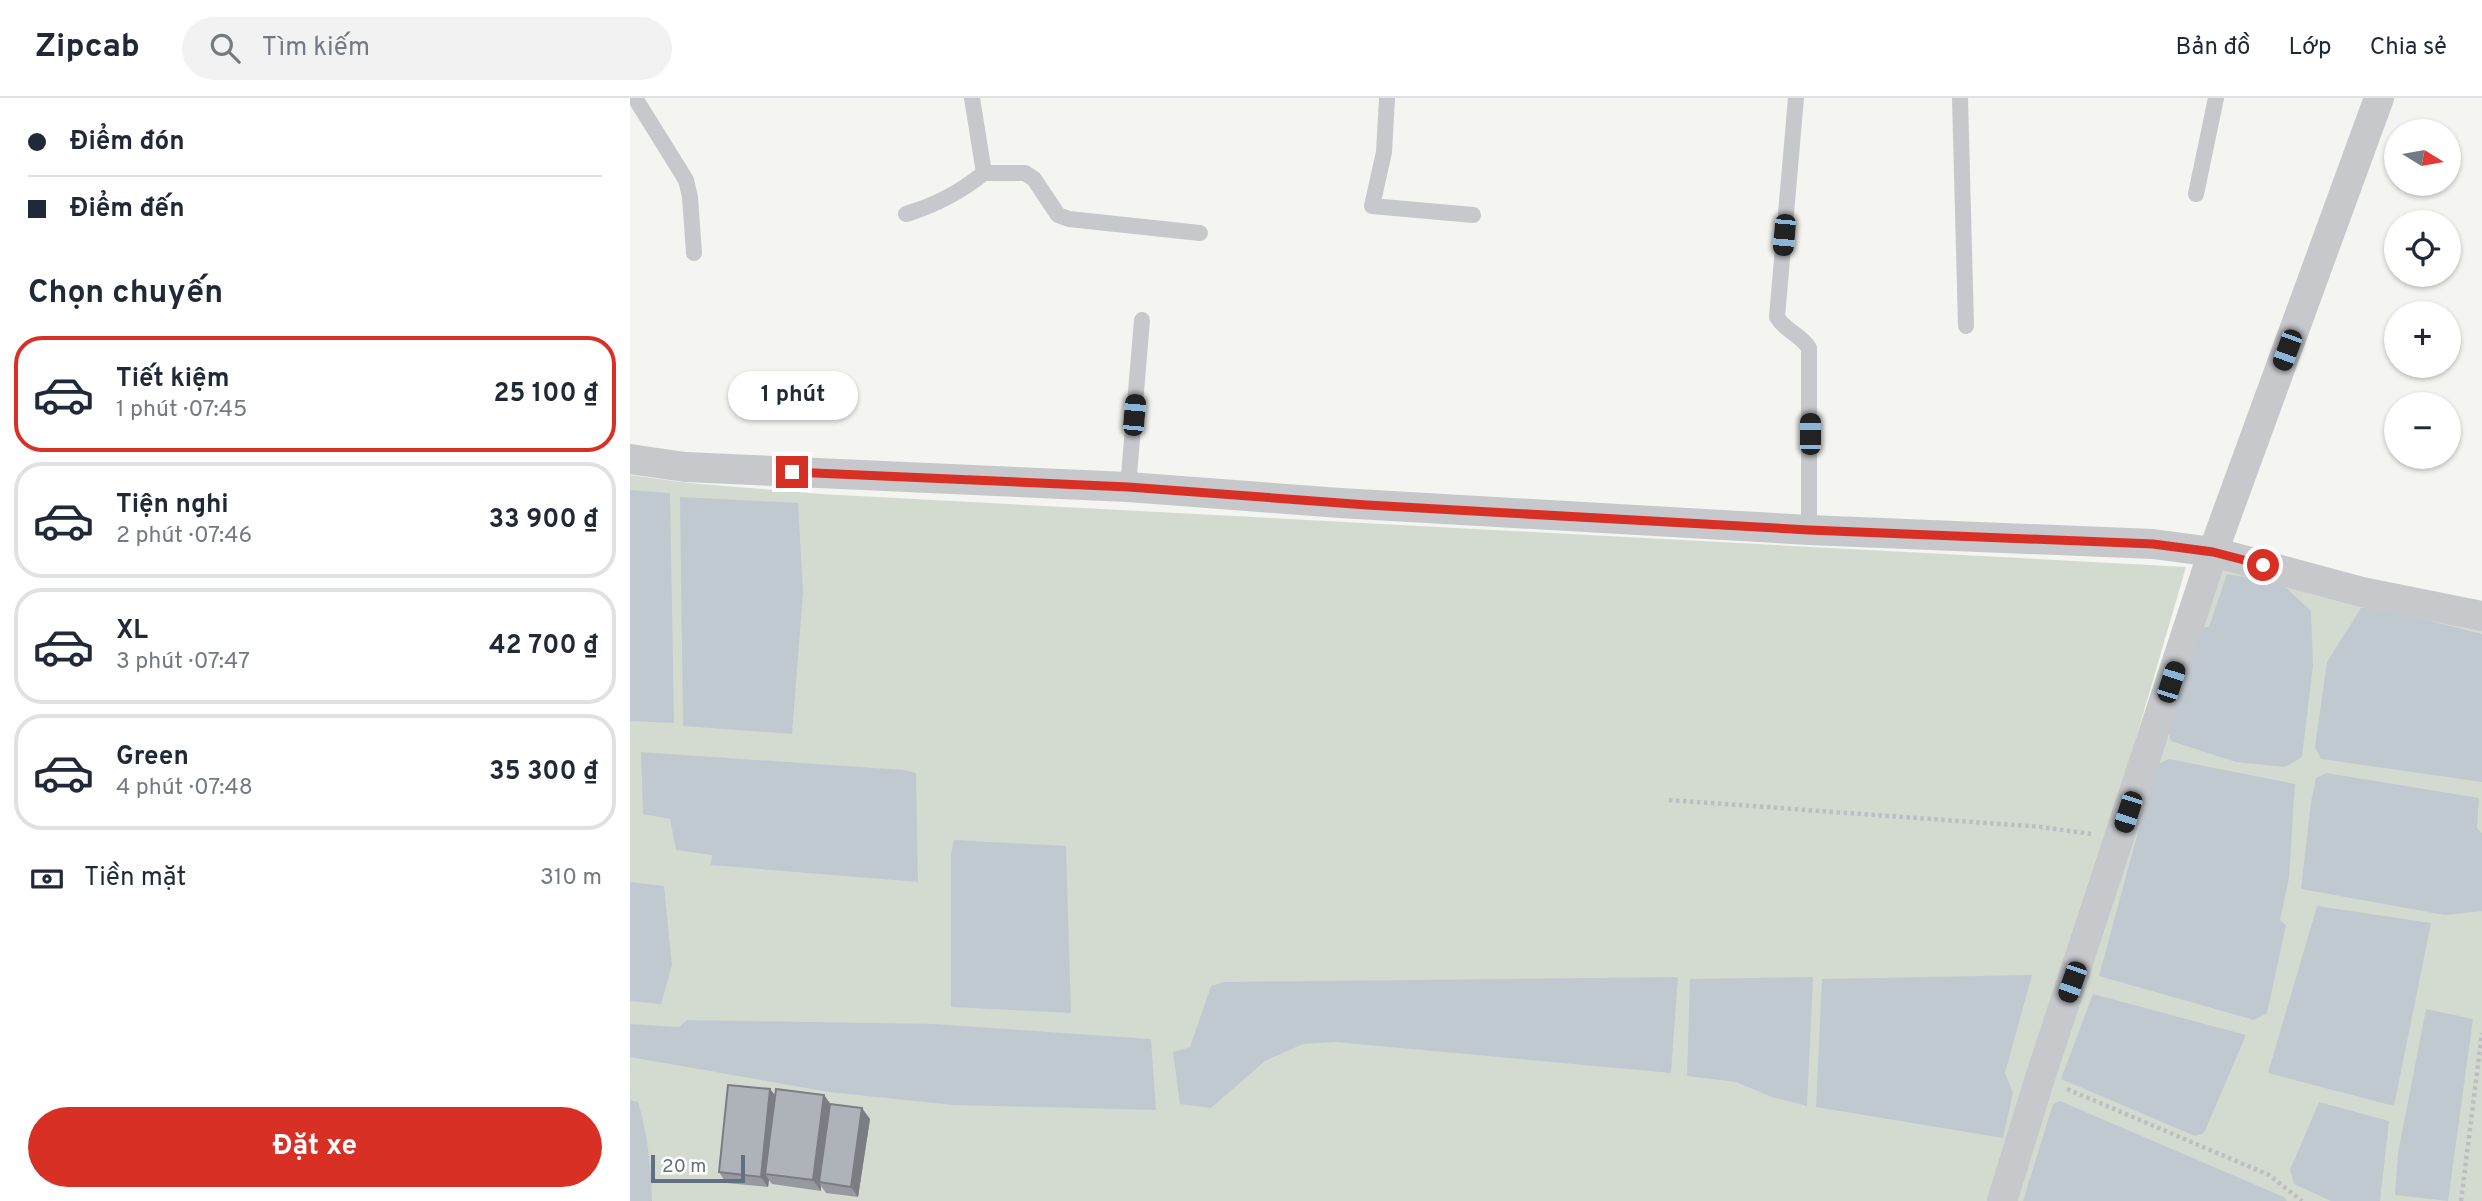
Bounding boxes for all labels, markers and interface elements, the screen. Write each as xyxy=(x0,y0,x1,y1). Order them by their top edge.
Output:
search box xyxy=(182,17,672,80)
text: Zipcab xyxy=(35,27,140,69)
icon: search xyxy=(206,29,244,67)
text: Tìm kiếm xyxy=(262,32,370,65)
text: Bản đồ xyxy=(2176,33,2251,63)
text: Lớp xyxy=(2289,33,2332,63)
text: Chia sẻ xyxy=(2370,33,2447,63)
north arrow xyxy=(2384,119,2460,196)
map controls xyxy=(2384,119,2461,469)
text: Điểm đón xyxy=(70,126,185,159)
text: Điểm đến xyxy=(70,193,185,226)
button: locate xyxy=(2384,210,2461,287)
car xyxy=(1772,213,1797,257)
text: Chọn chuyến xyxy=(28,274,223,314)
button: + xyxy=(2384,301,2461,378)
car xyxy=(2270,327,2305,373)
icon: car xyxy=(32,363,95,426)
text: Tiết kiệm xyxy=(116,363,229,396)
callout: 1 phút xyxy=(727,370,857,420)
text: 25 100 ₫ xyxy=(494,378,598,411)
text: 1 phút xyxy=(761,381,825,410)
button: − xyxy=(2384,392,2461,469)
car xyxy=(1122,393,1147,437)
text: 1 phút · 07:45 xyxy=(116,396,247,425)
car xyxy=(1800,413,1821,455)
route end xyxy=(776,456,808,488)
icon: car xyxy=(32,489,95,552)
text: Tiện nghi xyxy=(116,489,229,522)
text: 33 900 ₫ xyxy=(488,504,598,537)
text: 2 phút · 07:46 xyxy=(116,522,252,551)
route start xyxy=(2247,549,2279,581)
icon: car xyxy=(32,615,95,678)
text: XL xyxy=(116,615,148,648)
text: 42 700 ₫ xyxy=(489,630,598,663)
text: 3 phút · 07:47 xyxy=(116,648,250,677)
car xyxy=(2155,659,2188,705)
icon: car xyxy=(32,741,95,804)
text: Green xyxy=(116,741,189,774)
text: 35 300 ₫ xyxy=(489,756,598,789)
text: 4 phút · 07:48 xyxy=(116,774,253,803)
car xyxy=(2112,789,2145,835)
icon: cash xyxy=(28,860,66,898)
text: Tiền mặt xyxy=(84,862,186,895)
text: 310 m xyxy=(540,864,602,893)
car xyxy=(2056,959,2089,1005)
button: Đặt xe xyxy=(28,1107,602,1187)
scale bar xyxy=(651,1152,746,1184)
text: 20 m xyxy=(662,1155,706,1179)

